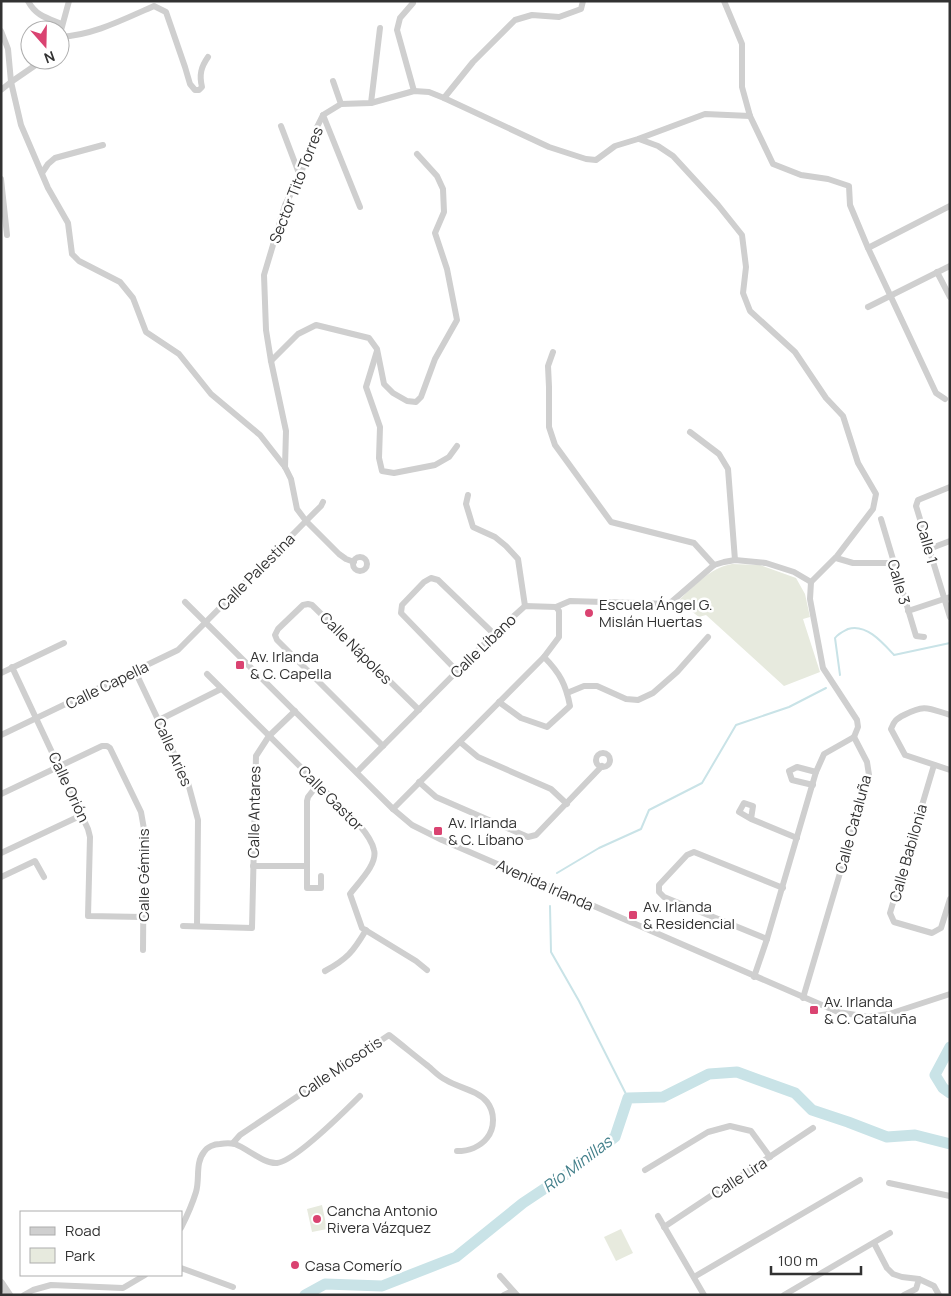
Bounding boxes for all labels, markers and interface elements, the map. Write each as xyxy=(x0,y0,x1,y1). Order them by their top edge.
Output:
north arrow xyxy=(20,20,70,70)
text: N xyxy=(42,47,58,68)
street label: Sector Tito Torres xyxy=(264,124,328,246)
street label: Calle 1 xyxy=(911,518,943,566)
street label: Calle Palestina xyxy=(213,529,299,615)
street label: Calle 3 xyxy=(883,557,915,607)
place label: Escuela Ángel G. Mislán Huertas xyxy=(599,594,712,632)
street label: Calle Nápoles xyxy=(315,607,397,689)
marker: Escuela Ángel G. Mislán Huertas xyxy=(583,607,595,619)
street label: Calle Líbano xyxy=(446,609,521,683)
place label: Av. Irlanda & C. Capella xyxy=(250,646,332,684)
street label: Calle Capella xyxy=(62,656,152,714)
marker: Av. Irlanda & C. Capella xyxy=(234,659,246,671)
street label: Calle Aries xyxy=(149,714,197,790)
street label: Calle Orión xyxy=(44,748,94,826)
street label: Calle Gastor xyxy=(294,761,369,836)
street label: Calle Antares xyxy=(243,765,265,858)
street label: Calle Cataluña xyxy=(830,773,876,875)
street label: Calle Babilonia xyxy=(884,802,932,904)
place label: Av. Irlanda & C. Líbano xyxy=(448,812,524,850)
marker: Av. Irlanda & C. Líbano xyxy=(432,825,444,837)
street label: Calle Géminis xyxy=(133,828,154,922)
street label: Avenida Irlanda xyxy=(493,854,597,916)
place label: Av. Irlanda & Residencial xyxy=(643,896,735,934)
marker: Av. Irlanda & Residencial xyxy=(627,909,639,921)
place label: Av. Irlanda & C. Cataluña xyxy=(824,991,917,1029)
marker: Av. Irlanda & C. Cataluña xyxy=(808,1004,820,1016)
street label: Calle Miosotis xyxy=(294,1031,386,1103)
water label: Río Minillas xyxy=(538,1130,618,1197)
street label: Calle Lira xyxy=(707,1152,771,1204)
place label: Cancha Antonio Rivera Vázquez xyxy=(327,1200,438,1238)
legend xyxy=(20,1211,182,1276)
marker: Cancha Antonio Rivera Vázquez xyxy=(311,1213,323,1225)
text: Road xyxy=(65,1220,101,1241)
scale bar xyxy=(771,1244,861,1276)
text: Park xyxy=(65,1245,95,1266)
text: 100 m xyxy=(778,1250,818,1271)
place label: Casa Comerío xyxy=(305,1255,402,1276)
marker: Casa Comerío xyxy=(289,1259,301,1271)

